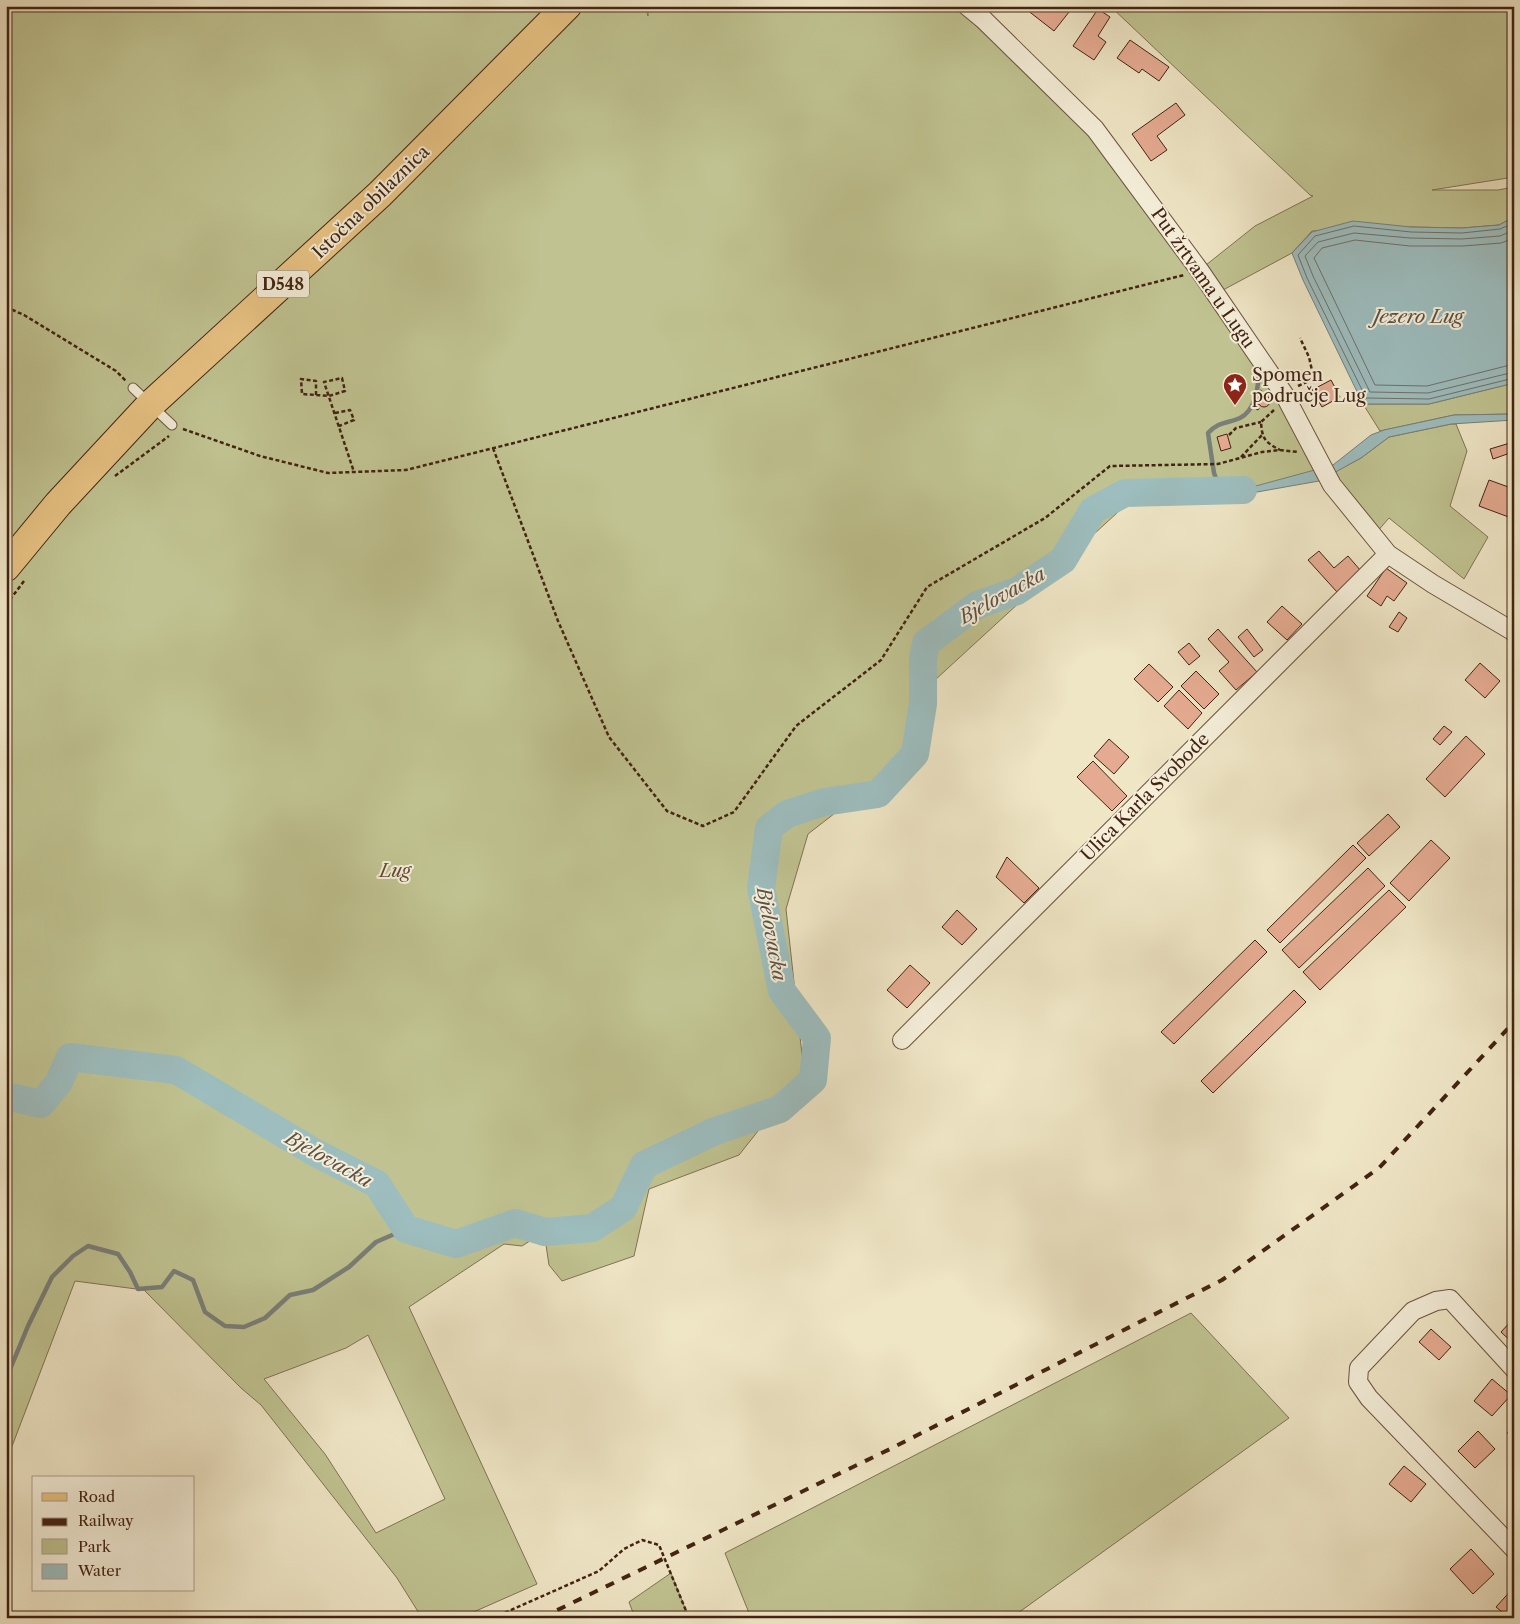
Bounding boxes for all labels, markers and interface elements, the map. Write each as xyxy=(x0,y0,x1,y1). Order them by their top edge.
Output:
street label: Istočna obilaznica xyxy=(308,140,434,263)
street label: Put žrtvama u Lugu xyxy=(1146,204,1260,352)
road number: D548 xyxy=(257,270,309,298)
water label: Jezero Lug xyxy=(1368,305,1466,328)
place label: Spomen područje Lug xyxy=(1252,364,1366,407)
place icon: Spomen područje Lug xyxy=(1222,372,1248,406)
water label: Bjelovacka xyxy=(953,562,1050,630)
street label: Ulica Karla Svobode xyxy=(1076,728,1214,866)
park label: Lug xyxy=(378,860,412,882)
water label: Bjelovacka xyxy=(752,883,791,984)
water label: Bjelovacka xyxy=(280,1125,376,1193)
legend xyxy=(32,1476,195,1592)
text: Road xyxy=(78,1487,115,1506)
text: Railway xyxy=(78,1511,134,1530)
text: Park xyxy=(78,1537,112,1556)
text: Water xyxy=(77,1561,122,1580)

